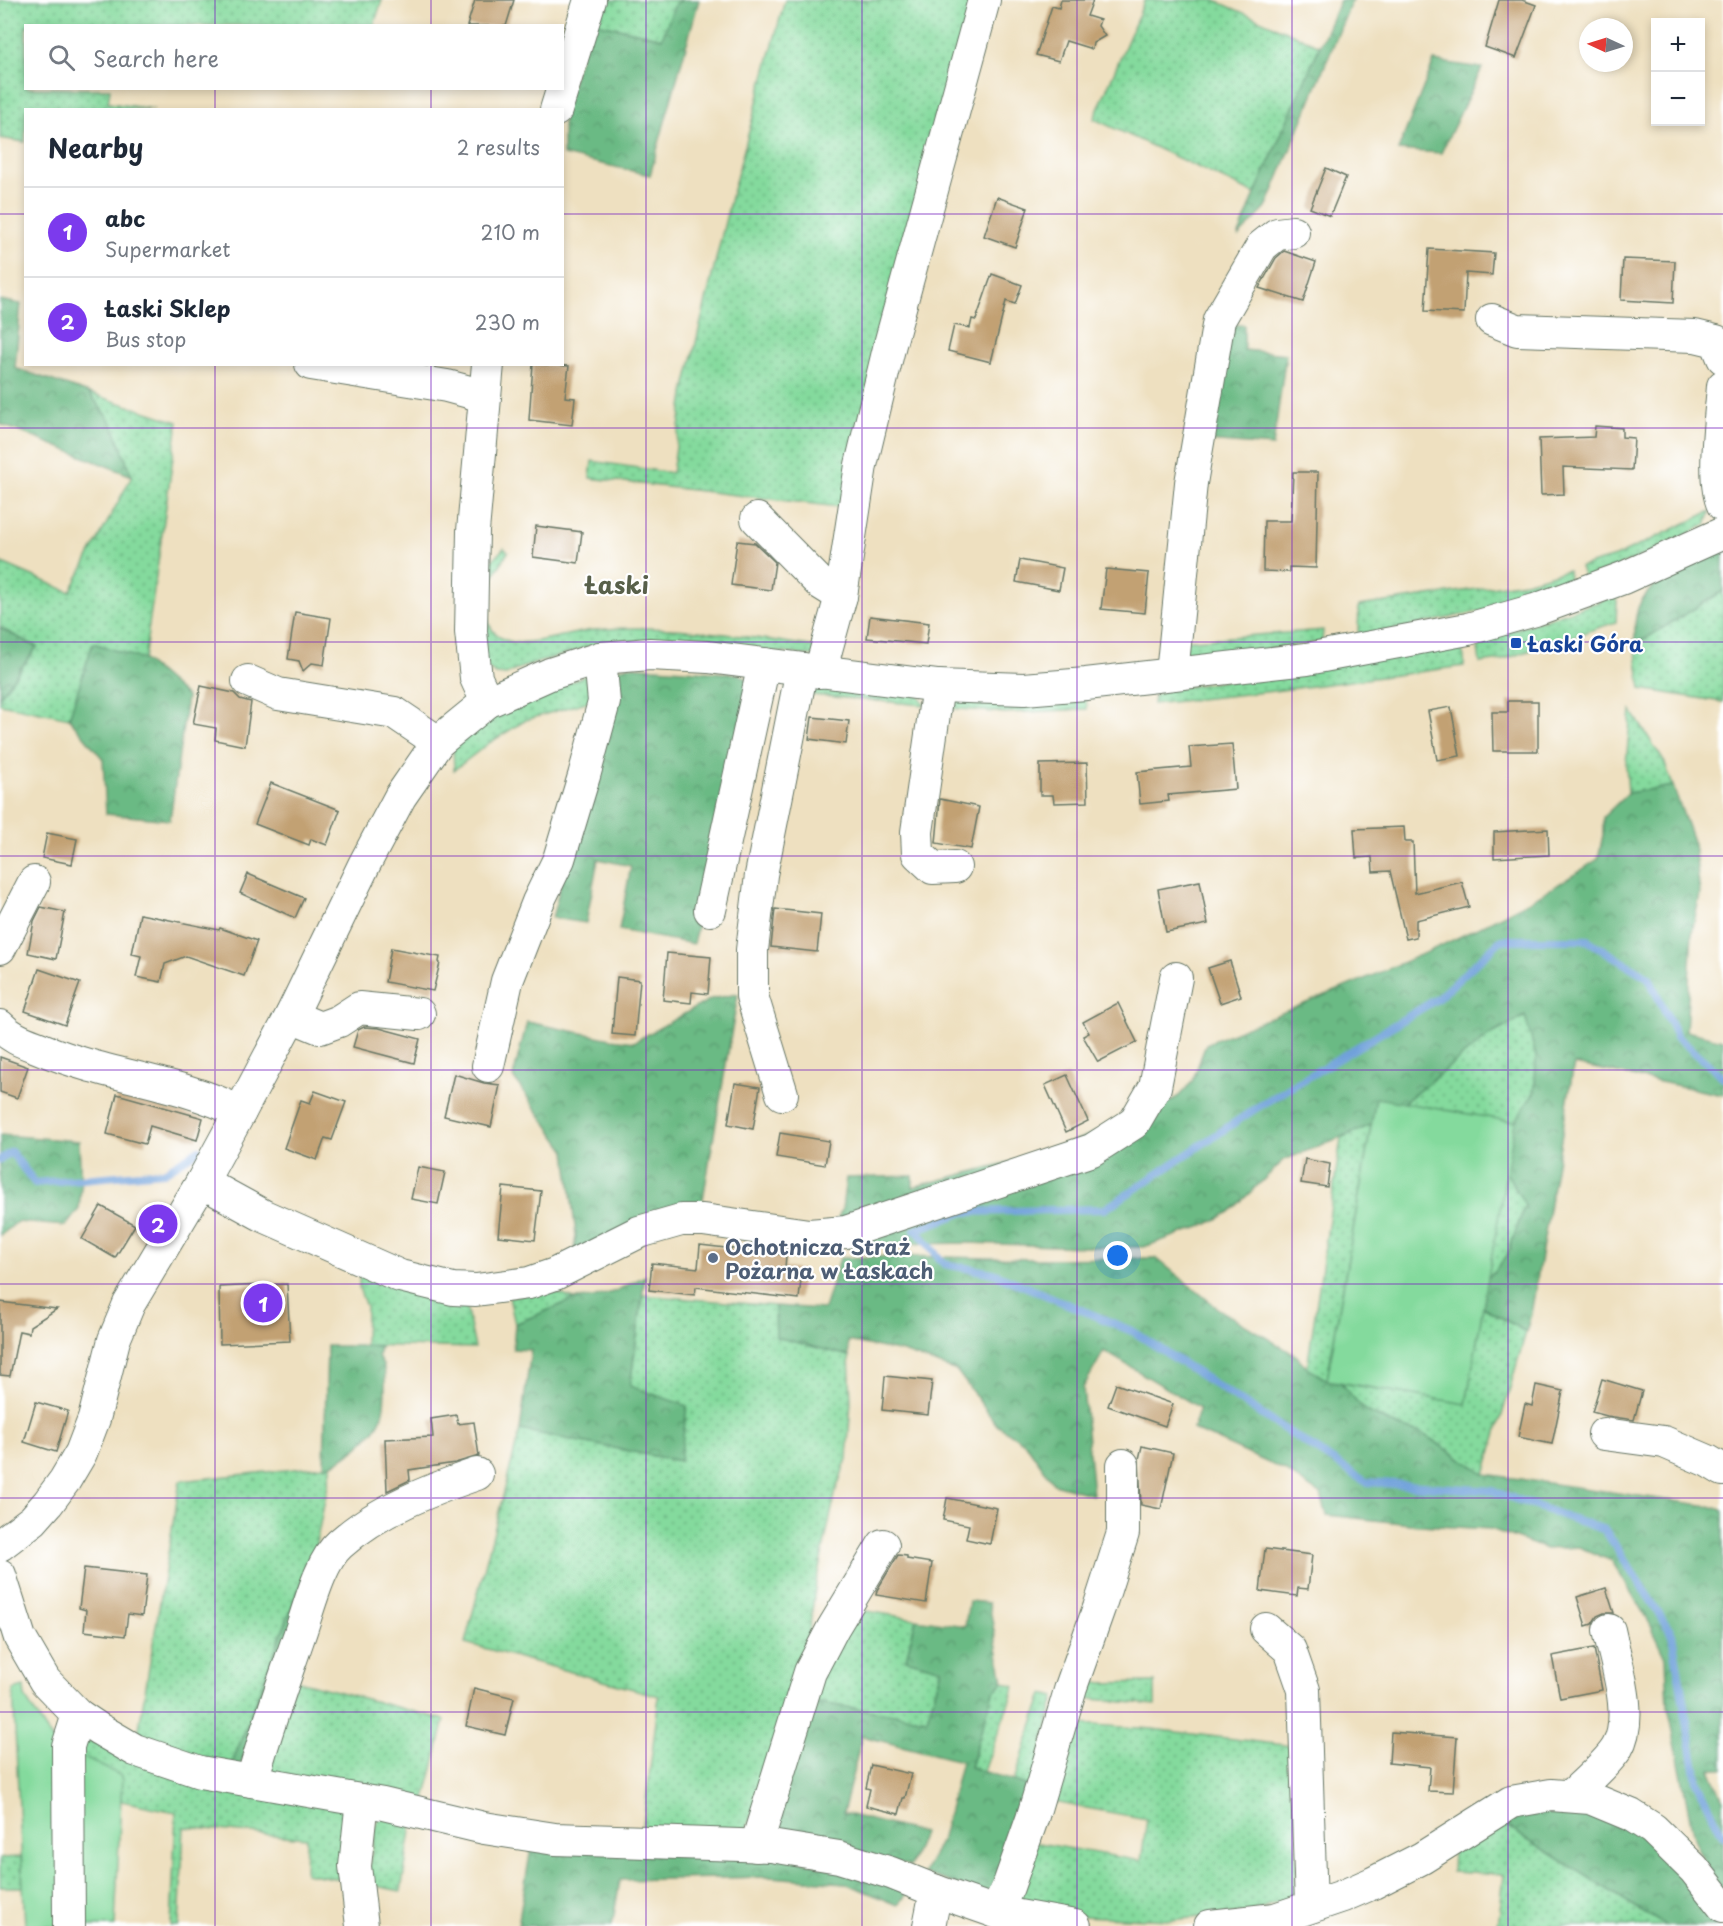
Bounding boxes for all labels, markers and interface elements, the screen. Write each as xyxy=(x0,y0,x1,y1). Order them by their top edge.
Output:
north arrow xyxy=(1579,18,1633,72)
map controls xyxy=(1651,18,1705,126)
button: + xyxy=(1651,18,1705,72)
search box xyxy=(24,24,564,90)
icon: search xyxy=(45,41,78,74)
text: Search here xyxy=(93,41,219,74)
button: − xyxy=(1651,72,1705,126)
text: Nearby xyxy=(48,128,143,167)
text: 2 results xyxy=(457,132,540,162)
text: abc xyxy=(105,201,145,234)
text: 1 xyxy=(63,217,72,247)
text: 210 m xyxy=(481,217,540,247)
text: Supermarket xyxy=(105,234,231,264)
text: Łaski Sklep xyxy=(105,291,231,324)
text: 2 xyxy=(60,307,75,337)
text: 230 m xyxy=(475,307,540,337)
text: Bus stop xyxy=(105,324,186,354)
district label: Łaski xyxy=(583,566,649,602)
place label: Łaski Góra xyxy=(1527,627,1644,659)
marker: Łaski Góra xyxy=(1509,636,1523,650)
pin: 2 xyxy=(138,1202,178,1246)
place label: Ochotnicza Straż Pożarna w Łaskach xyxy=(725,1230,933,1286)
your location xyxy=(1103,1241,1132,1270)
marker: Ochotnicza Straż Pożarna w Łaskach xyxy=(706,1251,720,1265)
pin: 1 xyxy=(244,1280,282,1326)

